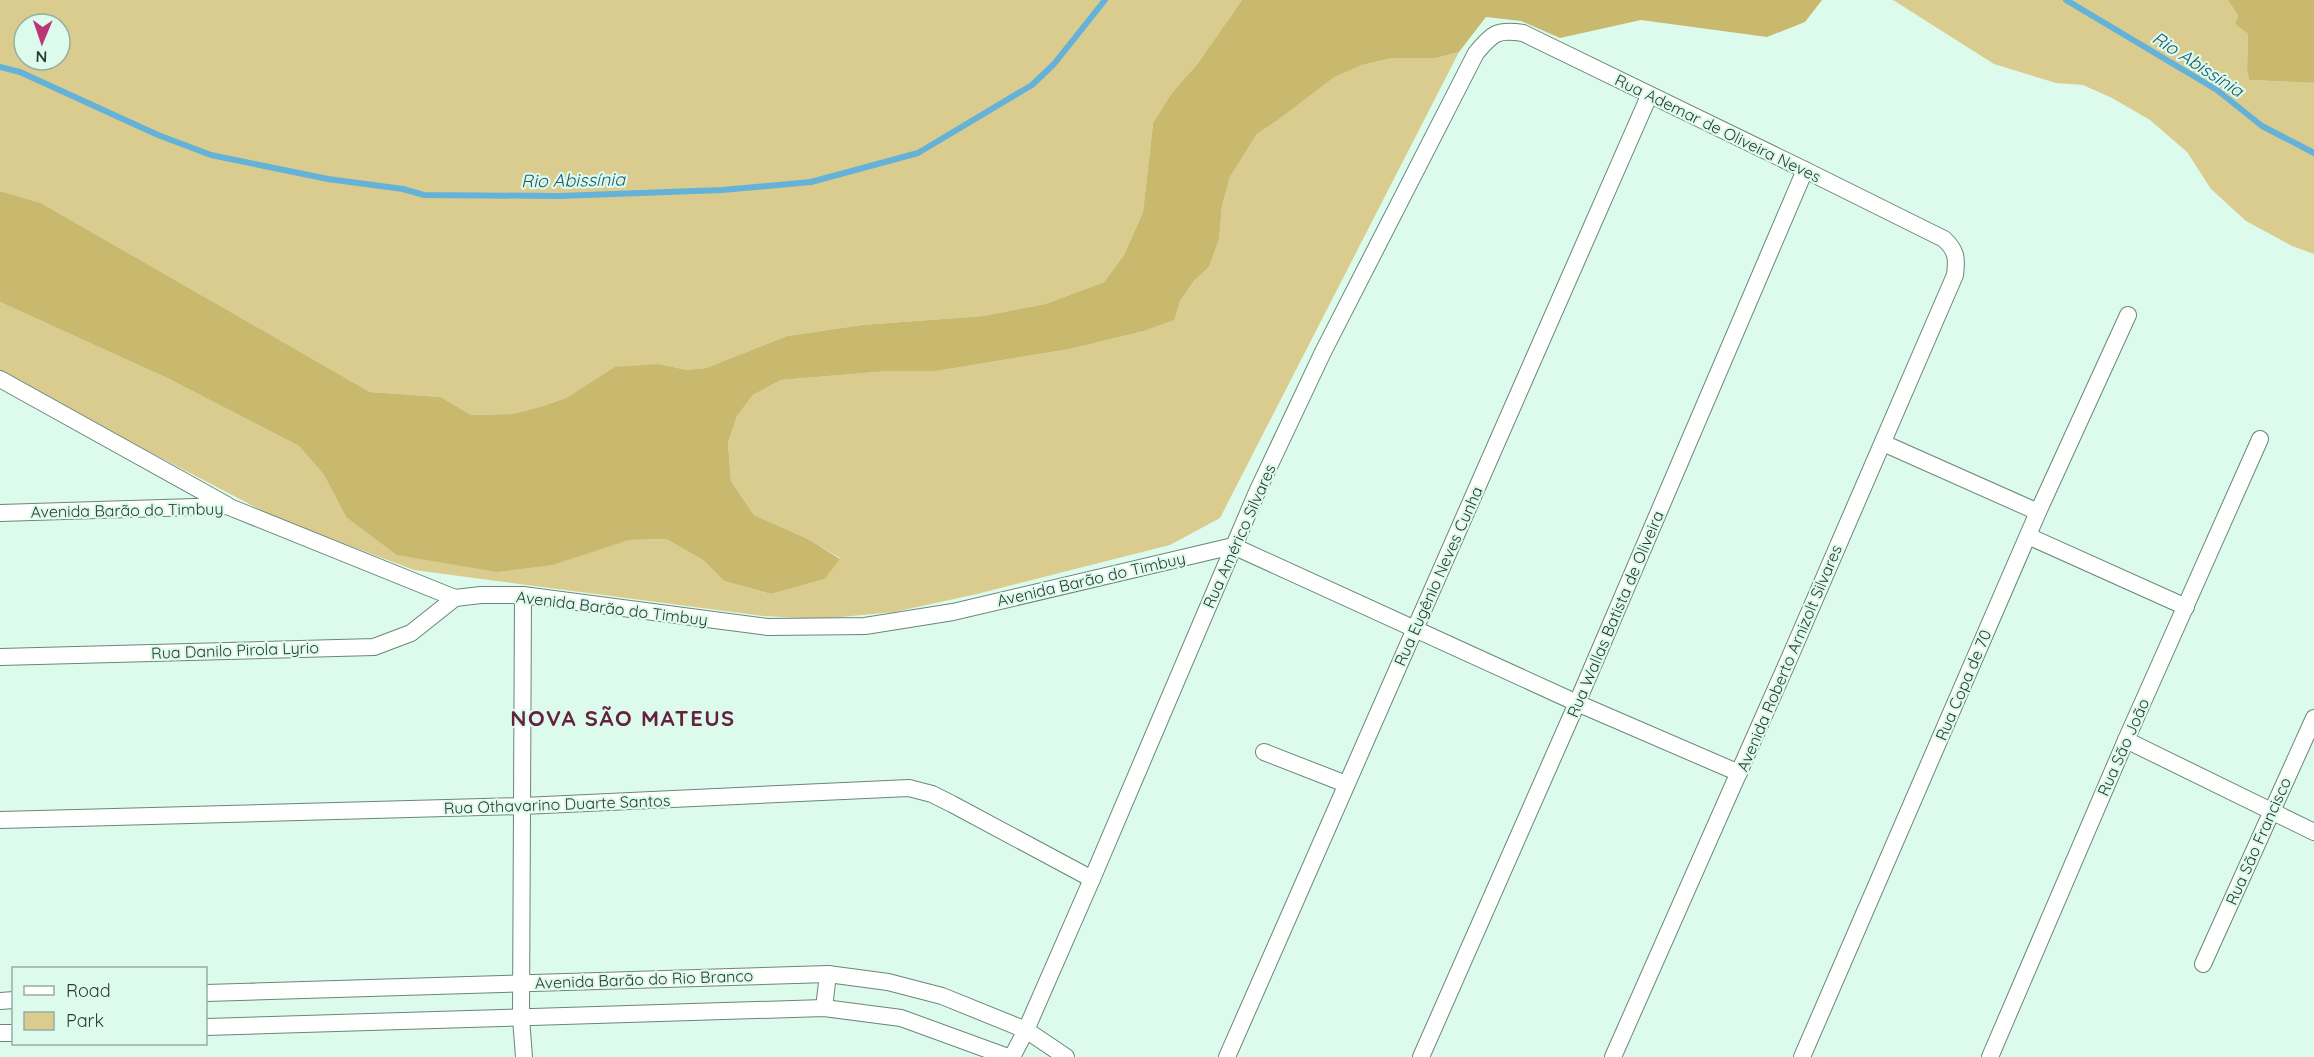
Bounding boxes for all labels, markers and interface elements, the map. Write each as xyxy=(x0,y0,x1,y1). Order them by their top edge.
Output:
north arrow xyxy=(12,12,72,72)
water label: Rio Abissínia xyxy=(2148,26,2249,103)
text: N xyxy=(35,47,48,67)
street label: Rua Ademar de Oliveira Neves xyxy=(1612,69,1824,187)
water label: Rio Abissínia xyxy=(521,168,626,192)
street label: Rua Américo Silvares xyxy=(1198,461,1280,611)
street label: Rua Eugênio Neves Cunha xyxy=(1389,483,1487,669)
street label: Avenida Barão do Timbuy xyxy=(30,498,224,522)
street label: Rua Wallas Batista de Oliveira xyxy=(1562,508,1668,720)
street label: Avenida Roberto Arnizolt Silvares xyxy=(1732,542,1846,774)
street label: Avenida Barão do Timbuy xyxy=(995,548,1187,610)
street label: Avenida Barão do Timbuy xyxy=(515,586,709,630)
street label: Rua Copa de 70 xyxy=(1931,627,1995,743)
street label: Rua Danilo Pirola Lyrio xyxy=(151,637,319,663)
street label: Rua São João xyxy=(2093,695,2153,799)
district label: NOVA SÃO MATEUS xyxy=(510,704,736,732)
street label: Rua São Francisco xyxy=(2221,774,2295,908)
street label: Rua Othavarino Duarte Santos xyxy=(443,790,671,818)
street label: Avenida Barão do Rio Branco xyxy=(534,965,754,993)
legend xyxy=(12,967,207,1045)
text: Road xyxy=(66,979,111,1002)
text: Park xyxy=(66,1009,104,1032)

